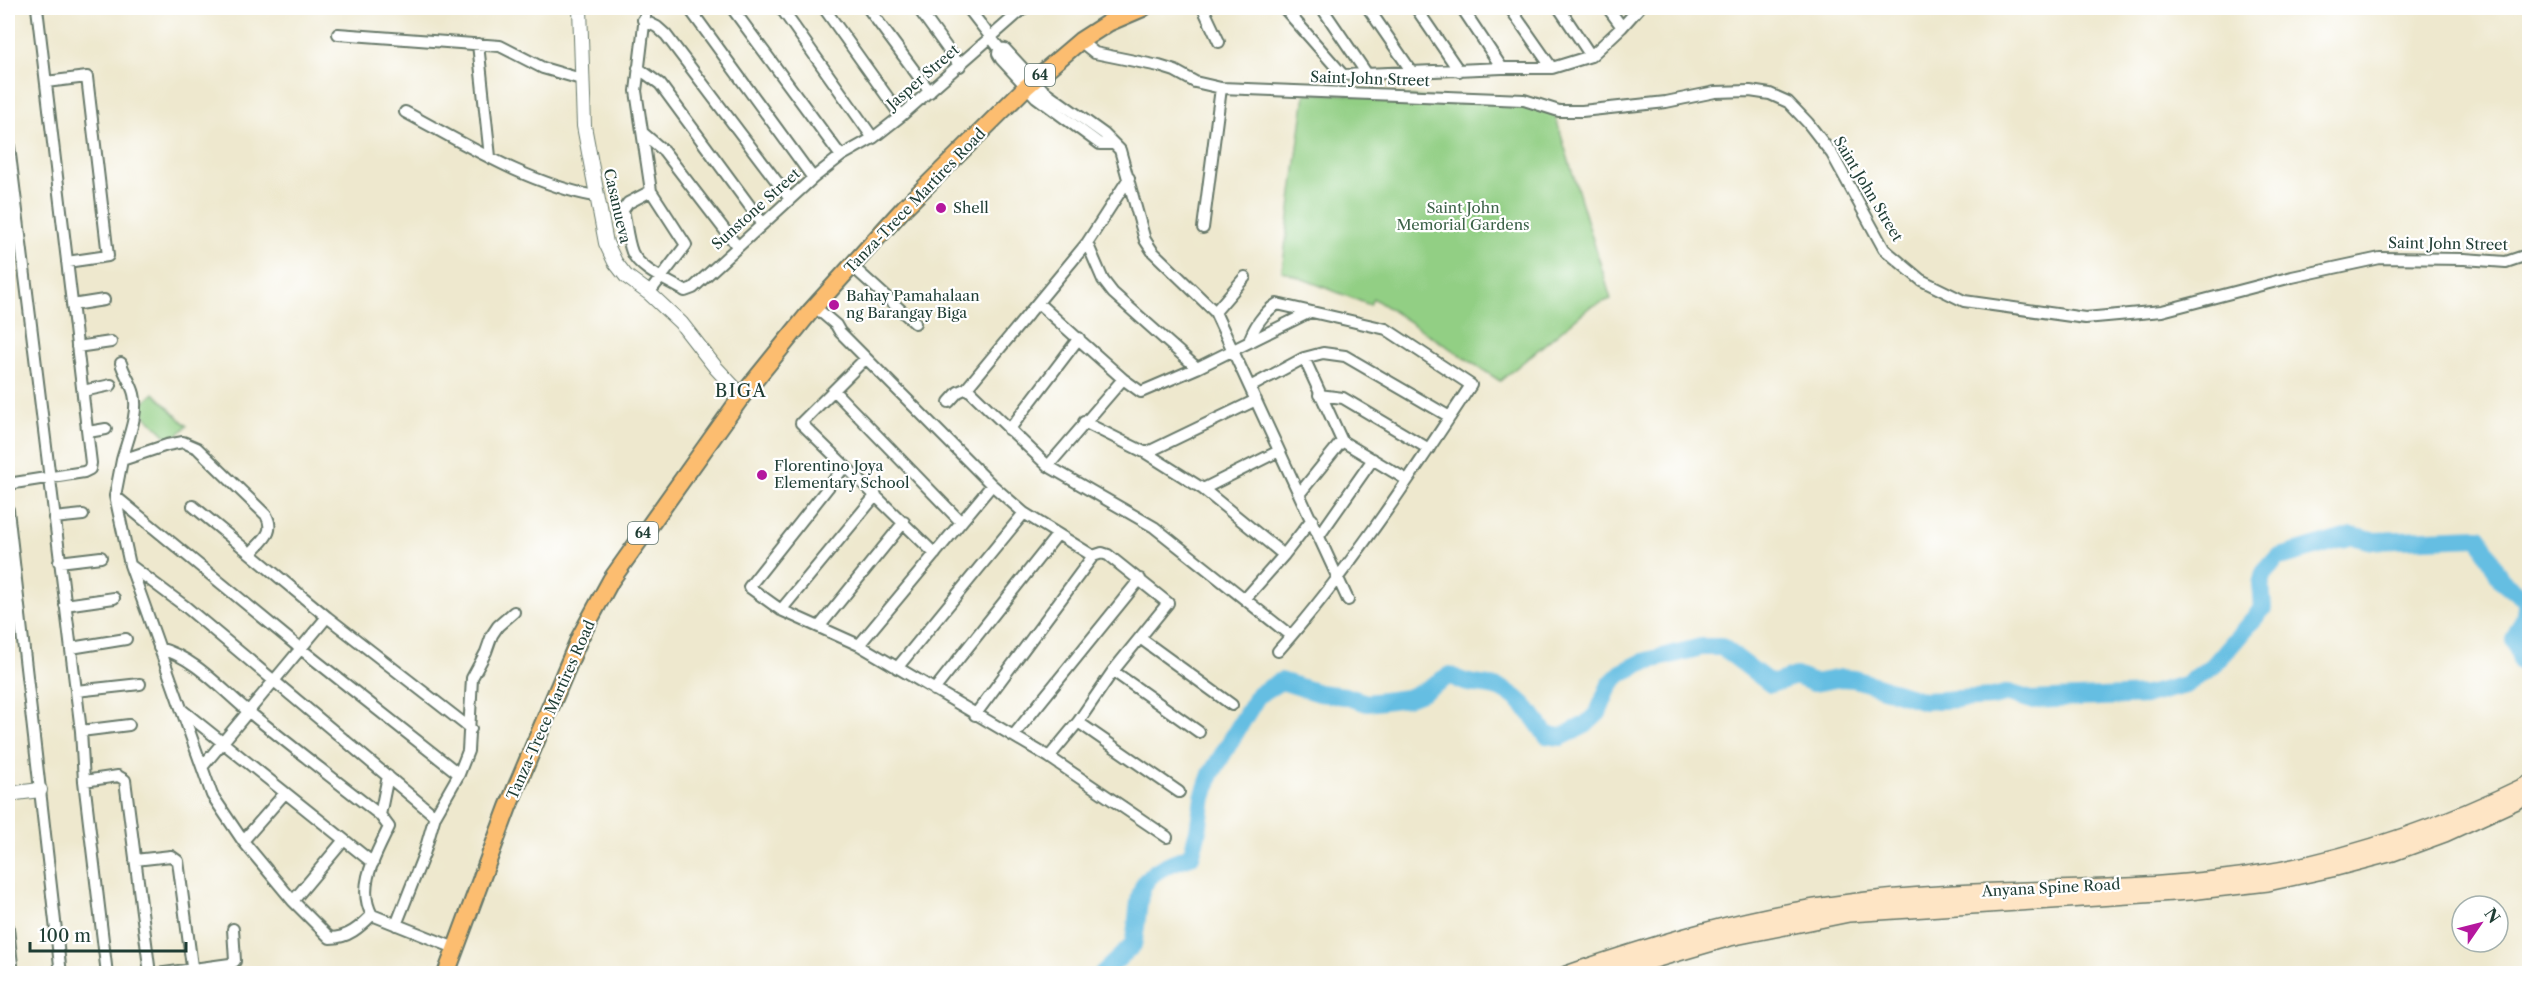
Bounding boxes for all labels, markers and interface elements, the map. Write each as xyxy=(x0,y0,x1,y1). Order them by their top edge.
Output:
street label: Jasper Street xyxy=(881,40,963,115)
road number: 64 xyxy=(1025,64,1055,86)
street label: Saint John Street xyxy=(1310,67,1431,90)
street label: Tanza-Trece Martires Road xyxy=(840,124,989,277)
street label: Saint John Street xyxy=(1829,133,1908,246)
street label: Sunstone Street xyxy=(707,163,804,253)
street label: Casanueva xyxy=(600,167,635,245)
place label: Shell xyxy=(953,198,989,217)
park label: Saint John Memorial Gardens xyxy=(1396,198,1530,234)
marker: Shell xyxy=(934,201,948,215)
street label: Saint John Street xyxy=(2388,233,2509,254)
place label: Bahay Pamahalaan ng Barangay Biga xyxy=(846,286,980,322)
marker: Bahay Pamahalaan ng Barangay Biga xyxy=(827,298,841,312)
district label: BIGA xyxy=(715,380,767,402)
place label: Florentino Joya Elementary School xyxy=(774,456,910,492)
marker: Florentino Joya Elementary School xyxy=(755,468,769,482)
road number: 64 xyxy=(628,522,658,544)
street label: Tanza-Trece Martires Road xyxy=(502,617,599,803)
street label: Anyana Spine Road xyxy=(1980,874,2121,901)
north arrow xyxy=(2450,894,2510,954)
text: N xyxy=(2480,904,2505,927)
scale bar xyxy=(30,915,186,953)
text: 100 m xyxy=(39,925,91,947)

